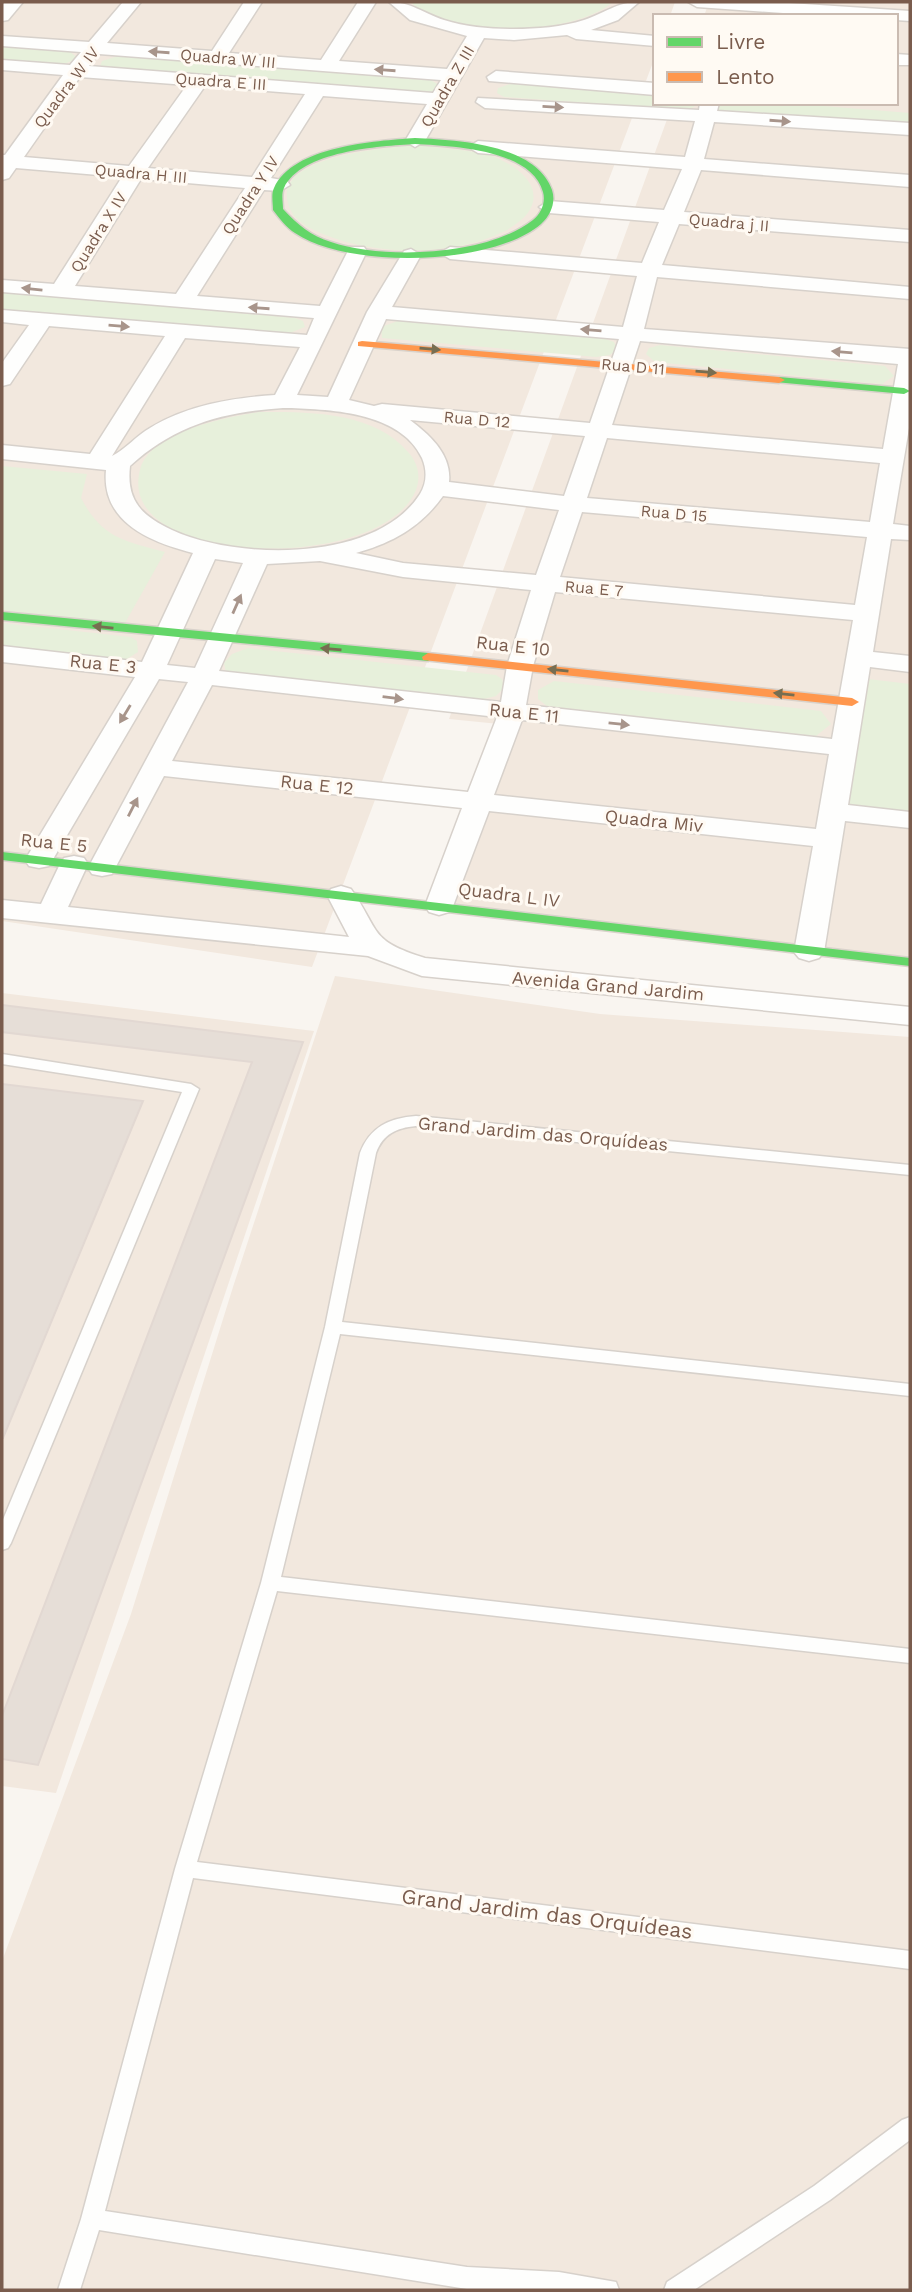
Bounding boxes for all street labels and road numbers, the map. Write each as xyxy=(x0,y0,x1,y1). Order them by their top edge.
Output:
street label: Quadra Z III xyxy=(416,42,478,130)
street label: Quadra W IV xyxy=(30,43,103,132)
street label: Quadra W III xyxy=(179,45,276,72)
street label: Quadra E III xyxy=(175,69,267,94)
street label: Quadra Y IV xyxy=(218,152,283,238)
street label: Quadra H III xyxy=(94,160,188,187)
street label: Quadra X IV xyxy=(66,189,131,276)
street label: Quadra j II xyxy=(688,210,770,235)
street label: Rua D 11 xyxy=(600,354,665,379)
street label: Rua D 12 xyxy=(443,407,511,432)
street label: Rua D 15 xyxy=(640,501,708,526)
street label: Rua E 7 xyxy=(564,576,624,601)
street label: Rua E 10 xyxy=(475,631,551,660)
street label: Rua E 3 xyxy=(69,650,137,677)
street label: Rua E 11 xyxy=(488,698,560,727)
street label: Rua E 12 xyxy=(279,770,355,799)
street label: Quadra Miv xyxy=(604,805,705,836)
street label: Rua E 5 xyxy=(20,829,88,856)
street label: Quadra L IV xyxy=(457,878,562,911)
street label: Avenida Grand Jardim xyxy=(511,967,705,1004)
street label: Grand Jardim das Orquídeas xyxy=(417,1112,669,1155)
street label: Grand Jardim das Orquídeas xyxy=(400,1883,694,1944)

